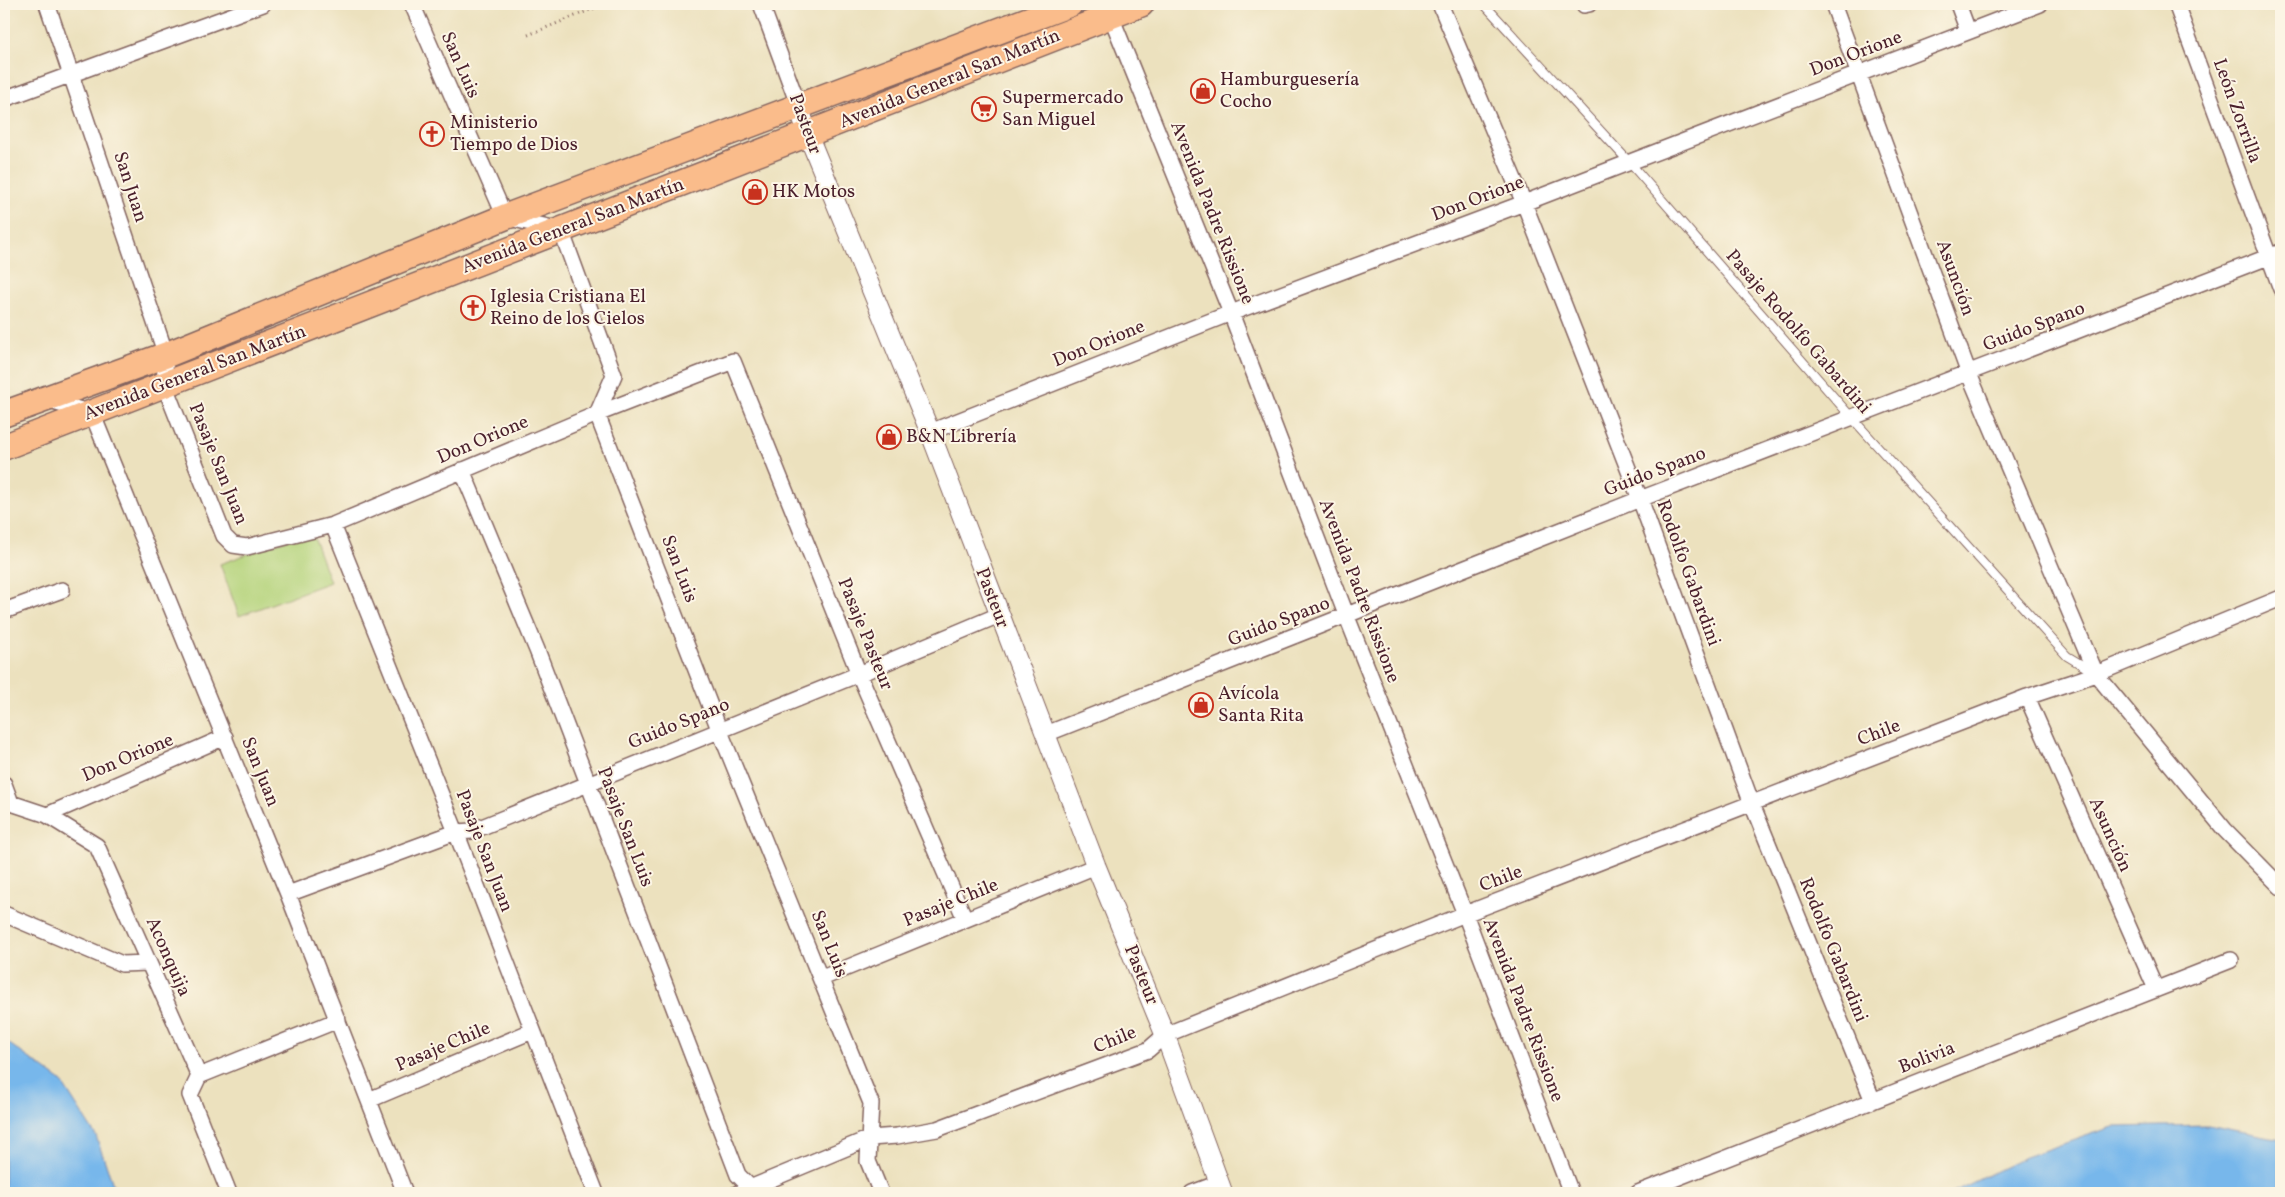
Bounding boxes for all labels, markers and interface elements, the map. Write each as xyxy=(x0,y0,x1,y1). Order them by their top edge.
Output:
street label: Avenida General San Martín xyxy=(836,23,1064,135)
street label: Don Orione xyxy=(1806,24,1906,84)
street label: San Luis xyxy=(434,28,486,102)
street label: León Zorrilla xyxy=(2206,55,2268,167)
place label: Hamburguesería Cocho xyxy=(1220,67,1359,115)
shop icon: Hamburguesería Cocho xyxy=(1190,78,1216,104)
place label: Supermercado San Miguel xyxy=(1002,85,1124,133)
street label: Pasteur xyxy=(782,90,828,158)
supermarket icon: Supermercado San Miguel xyxy=(971,96,997,122)
place label: Ministerio Tiempo de Dios xyxy=(450,110,578,158)
street label: Avenida Padre Rissione xyxy=(1163,118,1261,308)
church icon: Ministerio Tiempo de Dios xyxy=(419,121,445,147)
street label: San Juan xyxy=(106,148,154,226)
street label: Don Orione xyxy=(1428,169,1528,229)
street label: Avenida General San Martín xyxy=(458,172,688,280)
shop icon: HK Motos xyxy=(742,179,768,205)
place label: HK Motos xyxy=(772,179,855,205)
street label: Asunción xyxy=(1929,236,1981,320)
street label: Pasaje Rodolfo Gabardini xyxy=(1719,244,1877,420)
place label: Iglesia Cristiana El Reino de los Cielos xyxy=(490,284,646,332)
church icon: Iglesia Cristiana El Reino de los Cielos xyxy=(460,295,486,321)
street label: Guido Spano xyxy=(1979,296,2089,358)
street label: Don Orione xyxy=(1049,314,1149,374)
street label: Avenida General San Martín xyxy=(80,319,310,427)
street label: Pasaje San Juan xyxy=(182,399,254,529)
street label: Don Orione xyxy=(433,409,533,471)
shop icon: B&N Librería xyxy=(876,424,902,450)
place label: B&N Librería xyxy=(906,424,1017,450)
street label: Guido Spano xyxy=(1600,441,1710,503)
street label: Avenida Padre Rissione xyxy=(1312,495,1406,687)
street label: Rodolfo Gabardini xyxy=(1649,496,1727,650)
street label: San Luis xyxy=(654,532,704,606)
street label: Pasteur xyxy=(969,564,1015,632)
street label: Pasaje Pasteur xyxy=(831,574,899,694)
street label: Guido Spano xyxy=(1224,591,1334,653)
place label: Avícola Santa Rita xyxy=(1218,681,1304,729)
street label: Guido Spano xyxy=(624,692,734,756)
shop icon: Avícola Santa Rita xyxy=(1188,692,1214,718)
street label: Chile xyxy=(1854,713,1904,753)
street label: Don Orione xyxy=(78,727,178,789)
street label: San Juan xyxy=(234,733,286,811)
street label: Pasaje San Luis xyxy=(590,763,660,891)
street label: Pasaje San Juan xyxy=(449,786,519,916)
street label: Asunción xyxy=(2082,794,2138,876)
street label: Chile xyxy=(1476,859,1526,899)
street label: Pasaje Chile xyxy=(900,872,1002,934)
street label: Rodolfo Gabardini xyxy=(1792,874,1874,1027)
street label: San Luis xyxy=(804,907,854,981)
street label: Aconquija xyxy=(139,913,197,1001)
street label: Avenida Padre Rissione xyxy=(1476,914,1570,1106)
street label: Pasteur xyxy=(1117,941,1165,1009)
street label: Pasaje Chile xyxy=(392,1015,494,1079)
street label: Chile xyxy=(1090,1020,1140,1060)
street label: Bolivia xyxy=(1895,1035,1959,1081)

